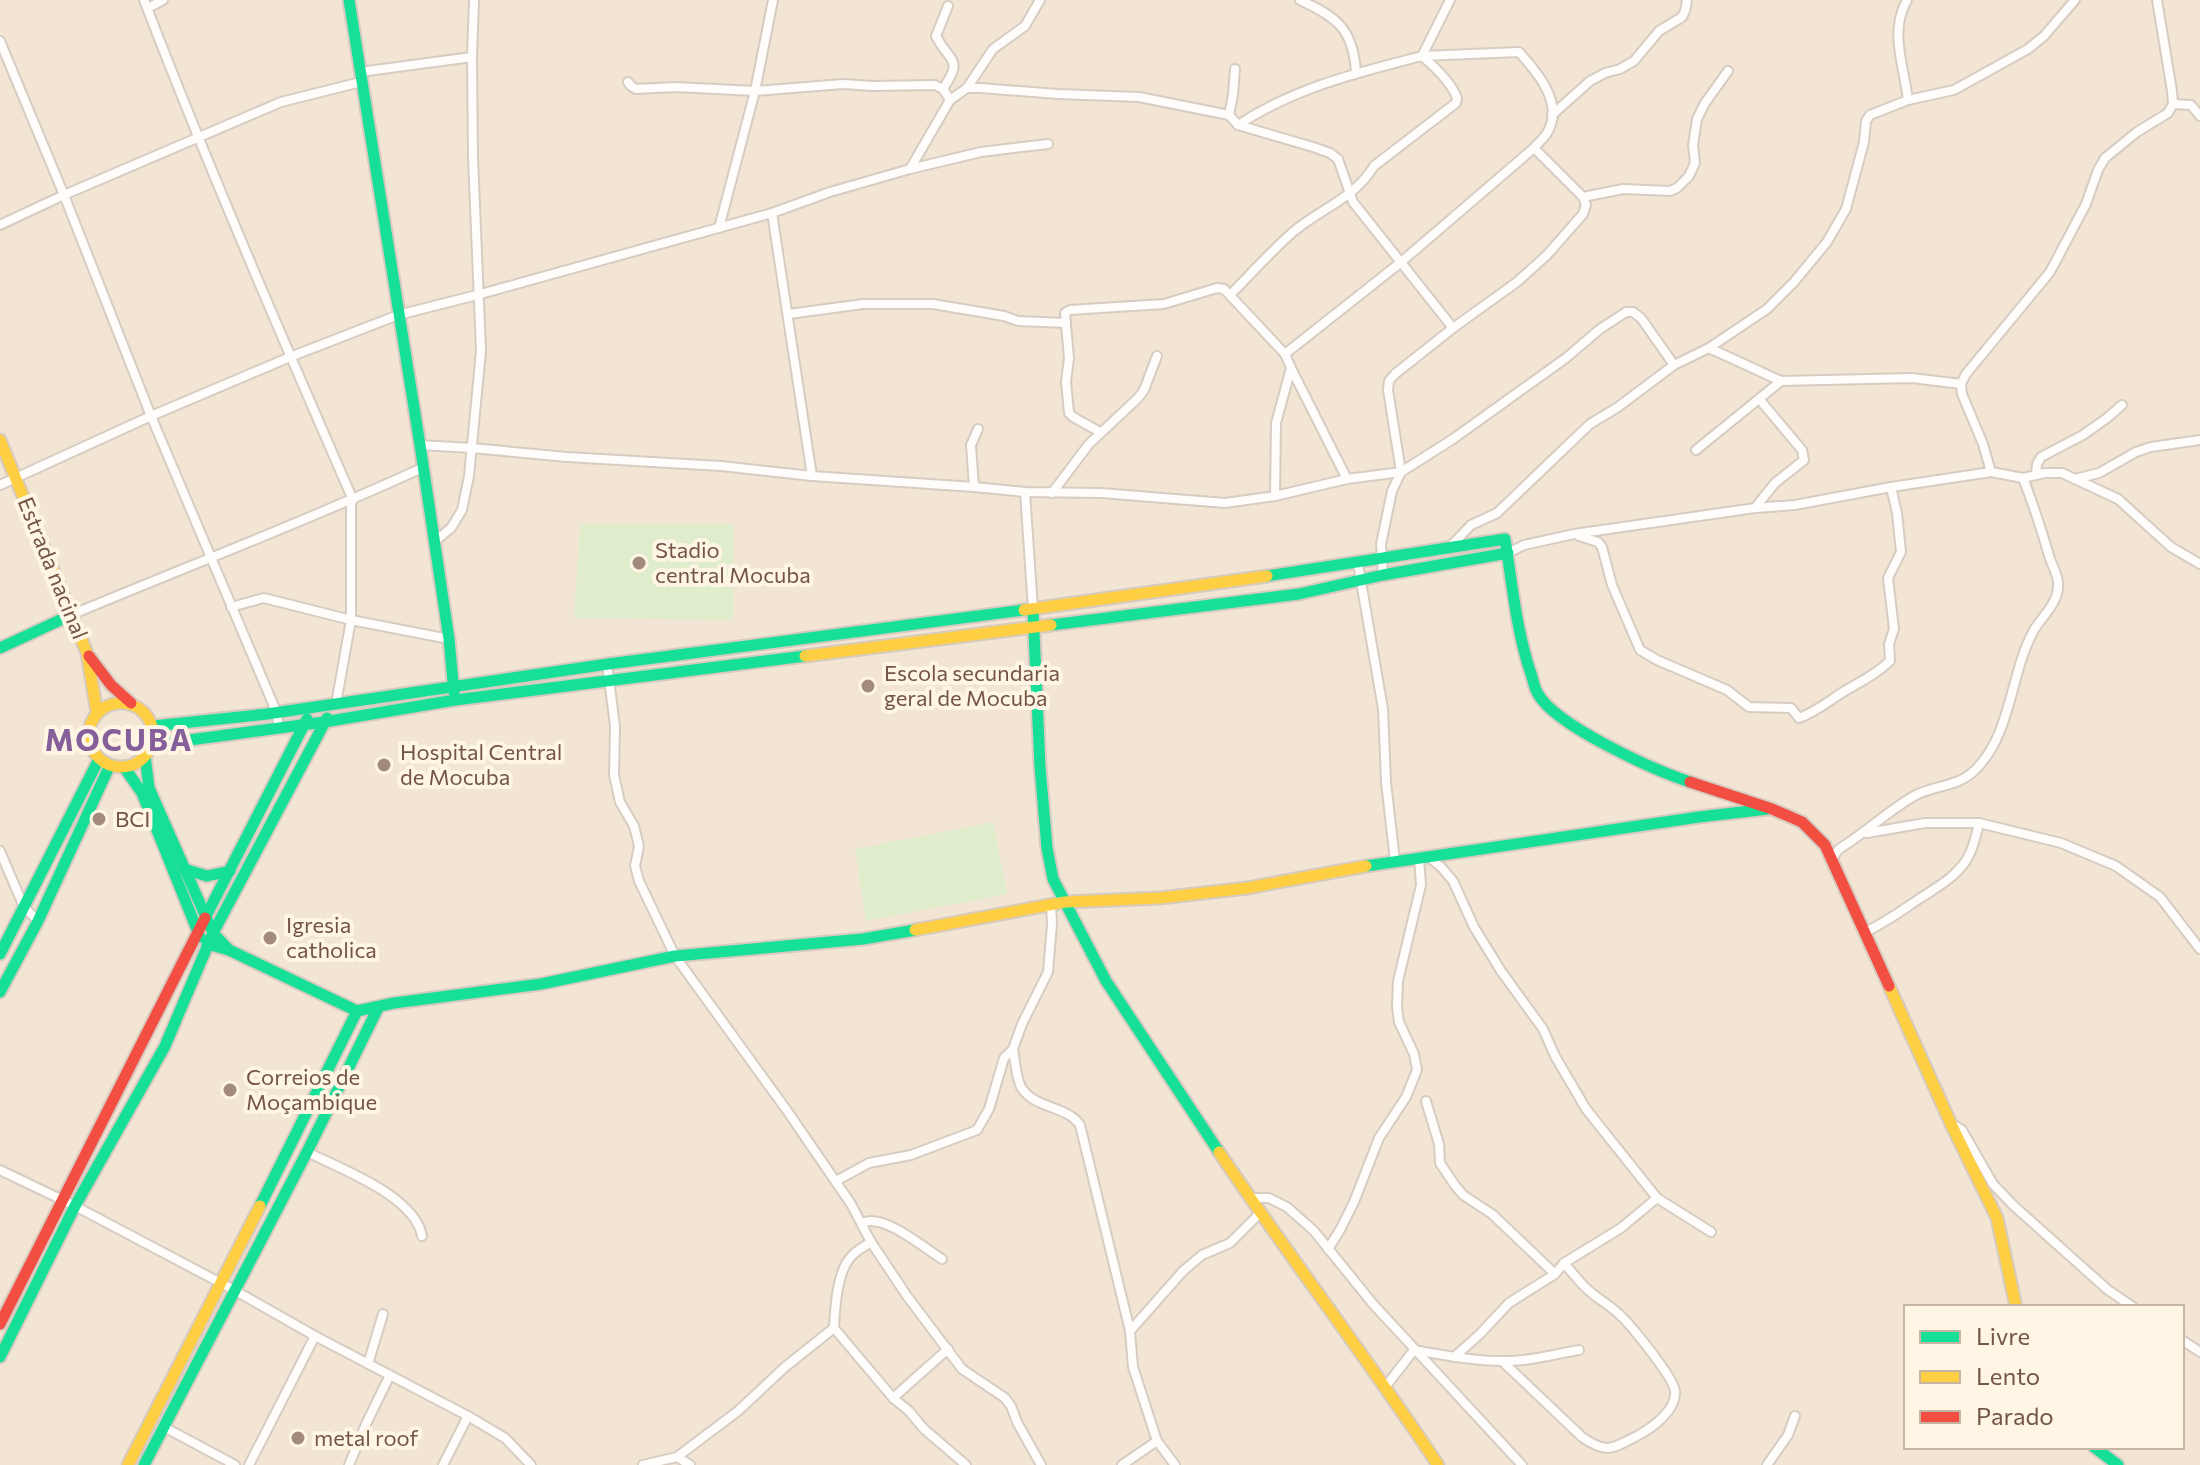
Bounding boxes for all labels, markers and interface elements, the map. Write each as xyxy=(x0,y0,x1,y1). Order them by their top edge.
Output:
street label: Estrada nacinal xyxy=(13,493,94,643)
place label: Stadio central Mocuba xyxy=(655,536,811,588)
marker: Stadio central Mocuba xyxy=(630,554,648,572)
place label: Escola secundaria geral de Mocuba xyxy=(884,659,1060,711)
marker: Escola secundaria geral de Mocuba xyxy=(859,677,877,695)
district label: MOCUBA xyxy=(45,720,193,757)
place label: Hospital Central de Mocuba xyxy=(400,738,562,790)
marker: Hospital Central de Mocuba xyxy=(375,756,393,774)
place label: BCI xyxy=(115,805,150,832)
marker: BCI xyxy=(90,810,108,828)
place label: Igresia catholica xyxy=(286,911,377,963)
marker: Igresia catholica xyxy=(261,929,279,947)
place label: Correios de Moçambique xyxy=(246,1063,377,1115)
marker: Correios de Moçambique xyxy=(221,1081,239,1099)
legend xyxy=(1904,1305,2184,1449)
text: Livre xyxy=(1976,1321,2030,1350)
text: Lento xyxy=(1976,1361,2040,1390)
text: Parado xyxy=(1976,1401,2054,1430)
place label: metal roof xyxy=(314,1424,419,1451)
marker: metal roof xyxy=(289,1429,307,1447)

